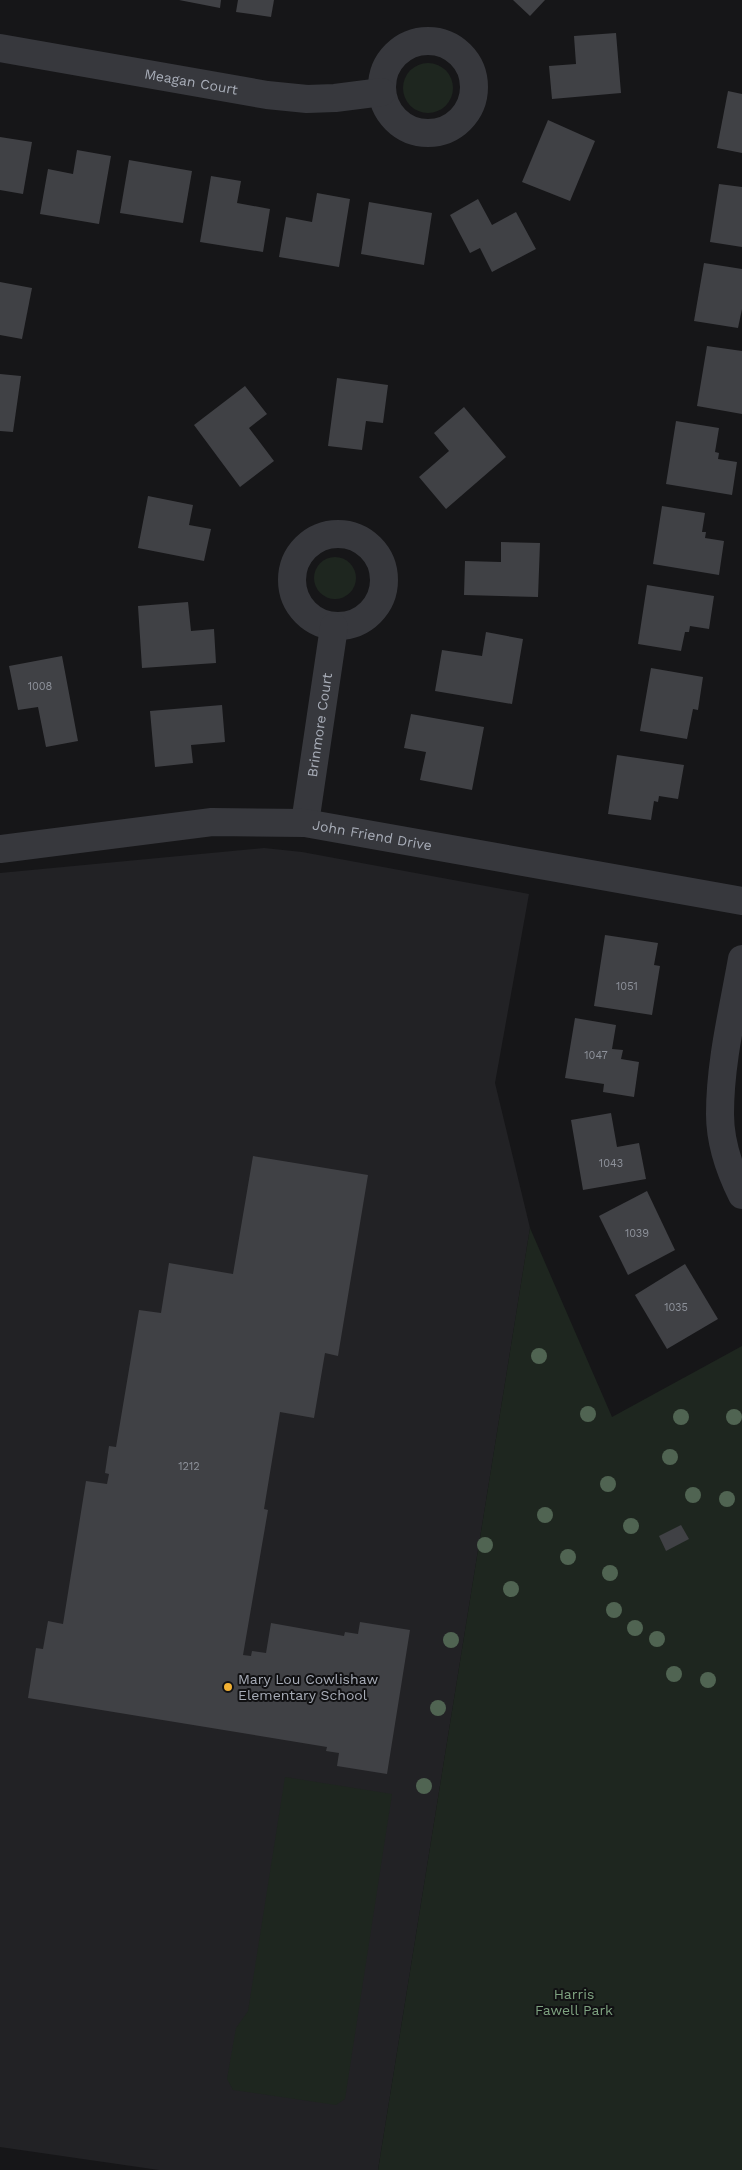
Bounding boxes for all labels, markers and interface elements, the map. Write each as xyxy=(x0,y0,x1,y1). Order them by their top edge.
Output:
street label: Meagan Court xyxy=(143,66,239,98)
street label: Brinmore Court xyxy=(304,672,335,778)
house number: 1008 xyxy=(28,680,53,693)
street label: John Friend Drive xyxy=(311,816,433,853)
house number: 1051 xyxy=(616,980,638,993)
house number: 1047 xyxy=(584,1049,608,1062)
house number: 1043 xyxy=(599,1157,623,1170)
house number: 1039 xyxy=(625,1227,649,1240)
house number: 1035 xyxy=(664,1301,688,1314)
house number: 1212 xyxy=(178,1460,200,1473)
place label: Mary Lou Cowlishaw Elementary School xyxy=(238,1671,378,1703)
marker: Mary Lou Cowlishaw Elementary School xyxy=(222,1681,234,1693)
park label: Harris Fawell Park xyxy=(535,1986,613,2018)

